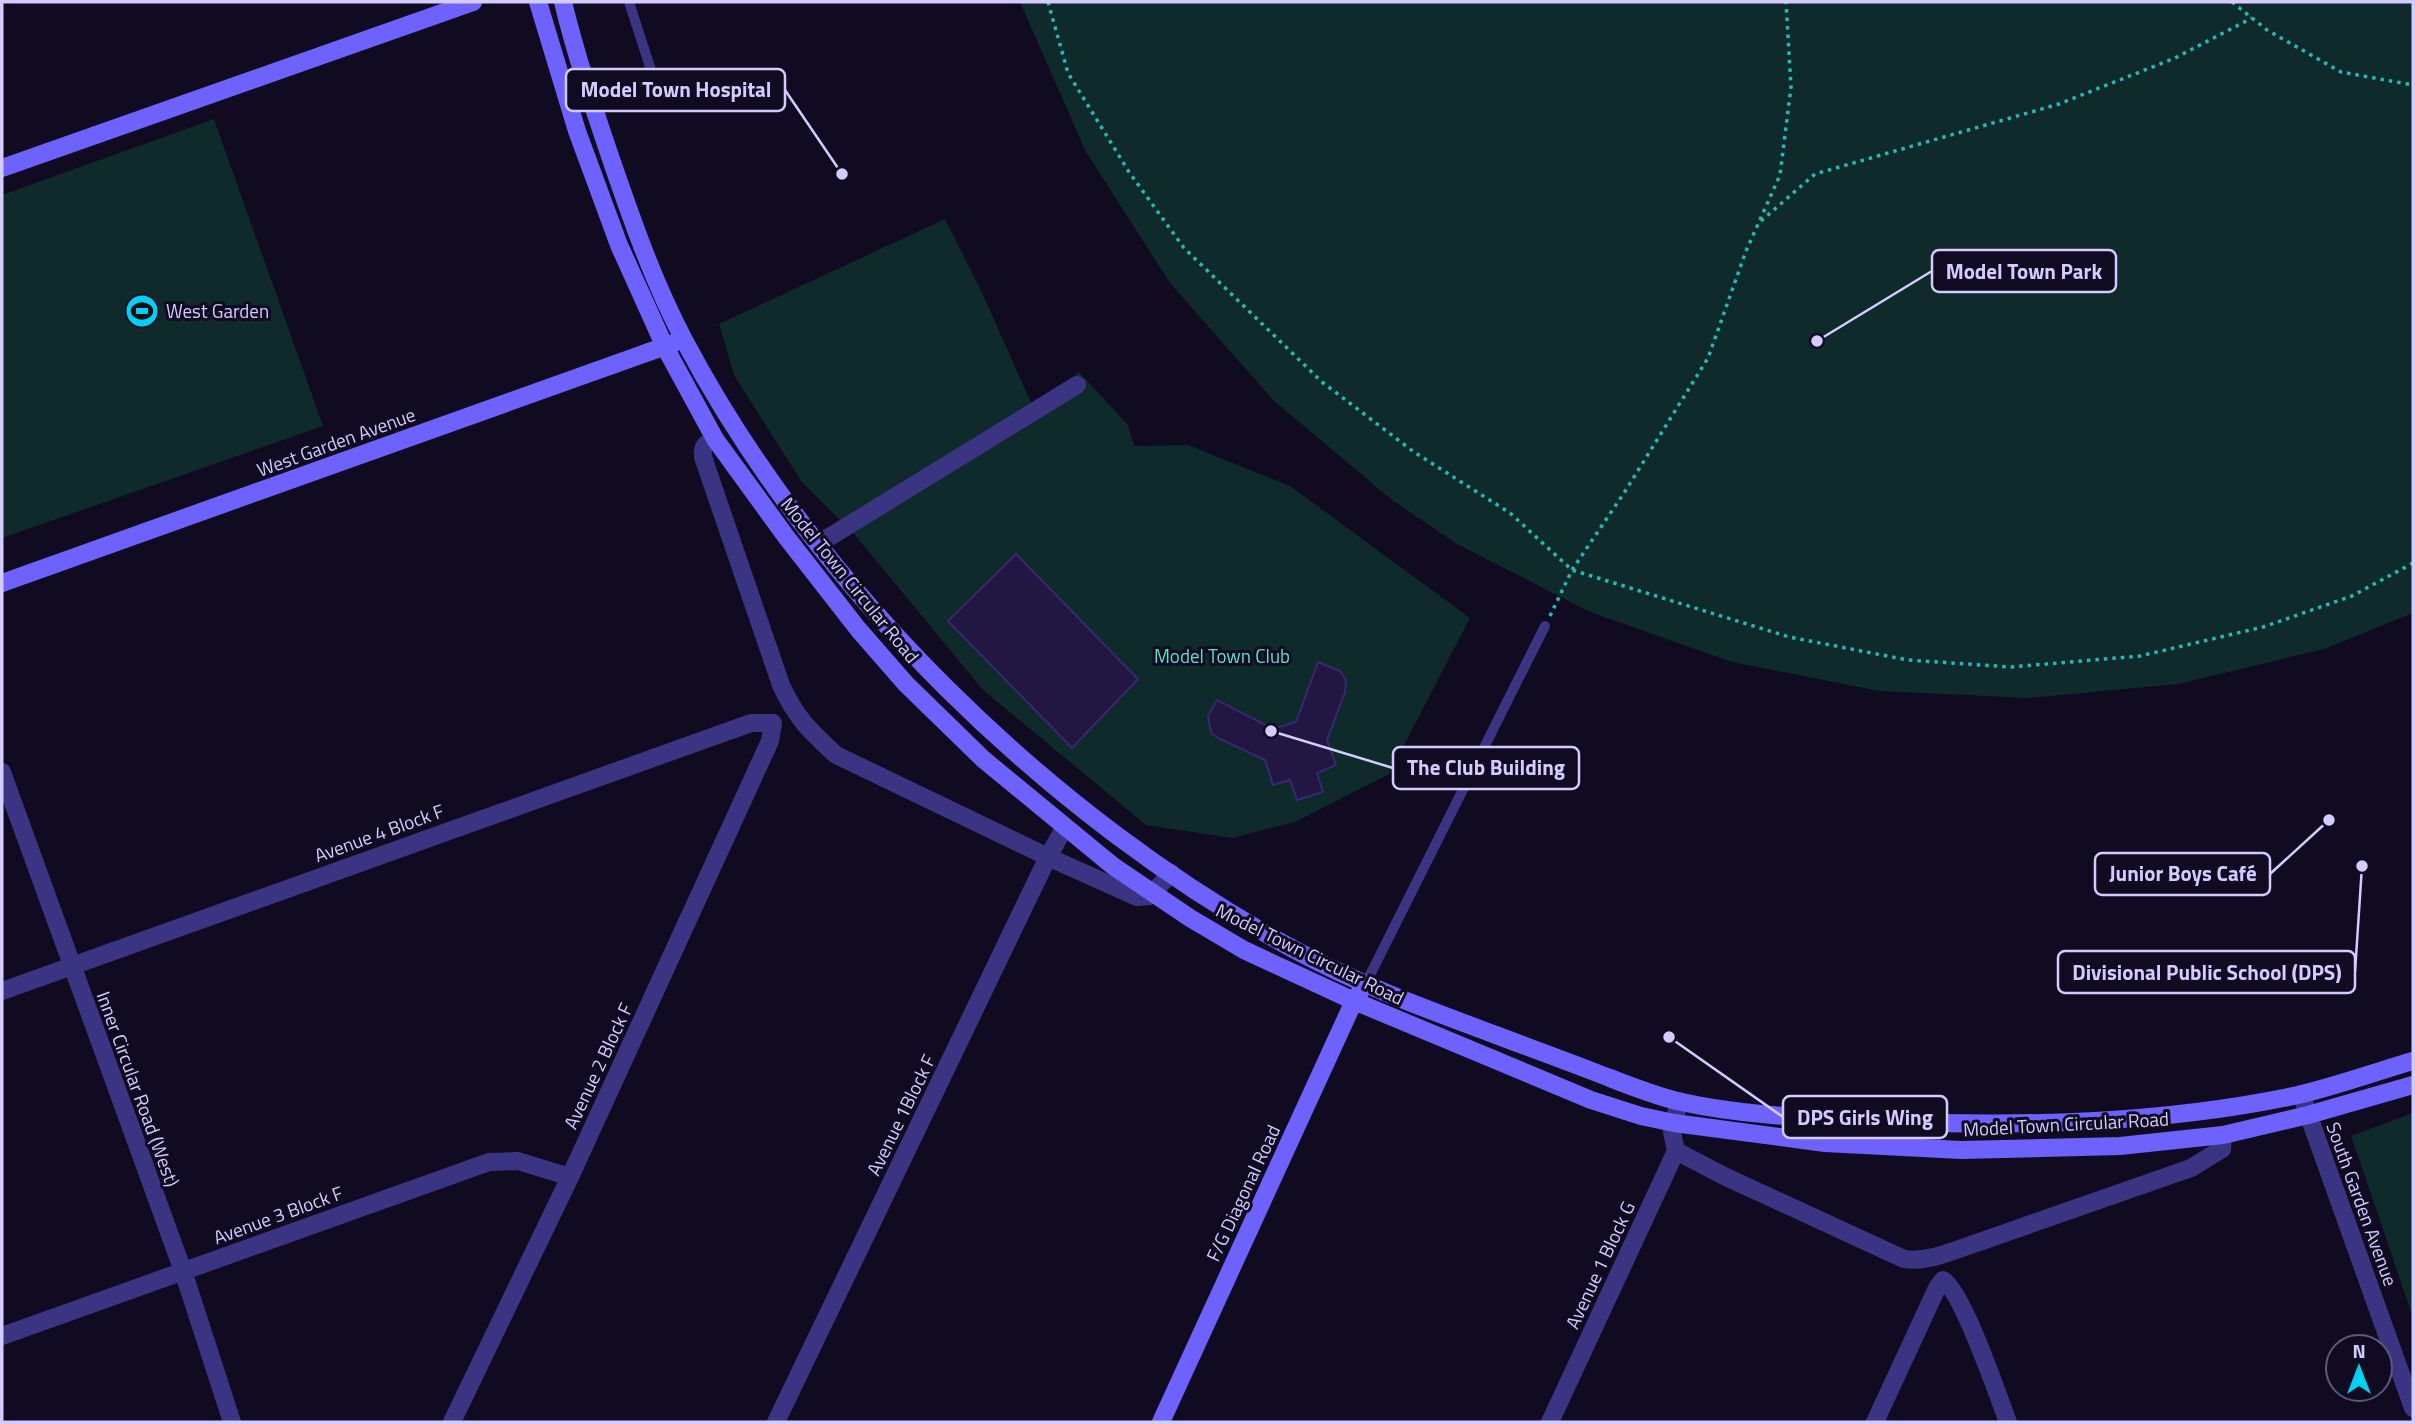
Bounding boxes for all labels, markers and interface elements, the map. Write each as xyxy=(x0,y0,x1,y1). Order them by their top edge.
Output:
callout: Model Town Hospital xyxy=(566,69,785,111)
text: Model Town Hospital xyxy=(581,73,771,105)
callout: Model Town Park xyxy=(1932,250,2116,292)
text: Model Town Park xyxy=(1946,255,2102,287)
sports icon: West Garden xyxy=(123,292,161,330)
place label: West Garden xyxy=(166,296,269,325)
street label: West Garden Avenue xyxy=(253,399,419,484)
street label: Model Town Circular Road xyxy=(774,490,927,669)
park label: Model Town Club xyxy=(1154,641,1290,670)
callout: The Club Building xyxy=(1393,747,1579,789)
text: The Club Building xyxy=(1407,751,1565,783)
street label: Avenue 4 Block F xyxy=(310,796,448,869)
callout: Junior Boys Café xyxy=(2095,853,2270,895)
text: Junior Boys Café xyxy=(2109,857,2257,889)
street label: Model Town Circular Road xyxy=(1211,895,1409,1012)
callout: Divisional Public School (DPS) xyxy=(2058,951,2355,993)
text: Divisional Public School (DPS) xyxy=(2072,956,2342,988)
street label: Inner Circular Road (West) xyxy=(90,987,187,1191)
street label: Avenue 2 Block F xyxy=(556,998,639,1134)
street label: Avenue 1Block F xyxy=(859,1049,943,1180)
callout: DPS Girls Wing xyxy=(1783,1096,1947,1138)
text: DPS Girls Wing xyxy=(1797,1101,1933,1133)
street label: Model Town Circular Road xyxy=(1962,1104,2170,1143)
street label: South Garden Avenue xyxy=(2319,1118,2406,1290)
street label: F/G Diagonal Road xyxy=(1198,1120,1287,1266)
street label: Avenue 3 Block F xyxy=(209,1178,347,1251)
street label: Avenue 1 Block G xyxy=(1557,1196,1642,1333)
north arrow xyxy=(2324,1333,2394,1403)
text: N xyxy=(2352,1336,2366,1365)

